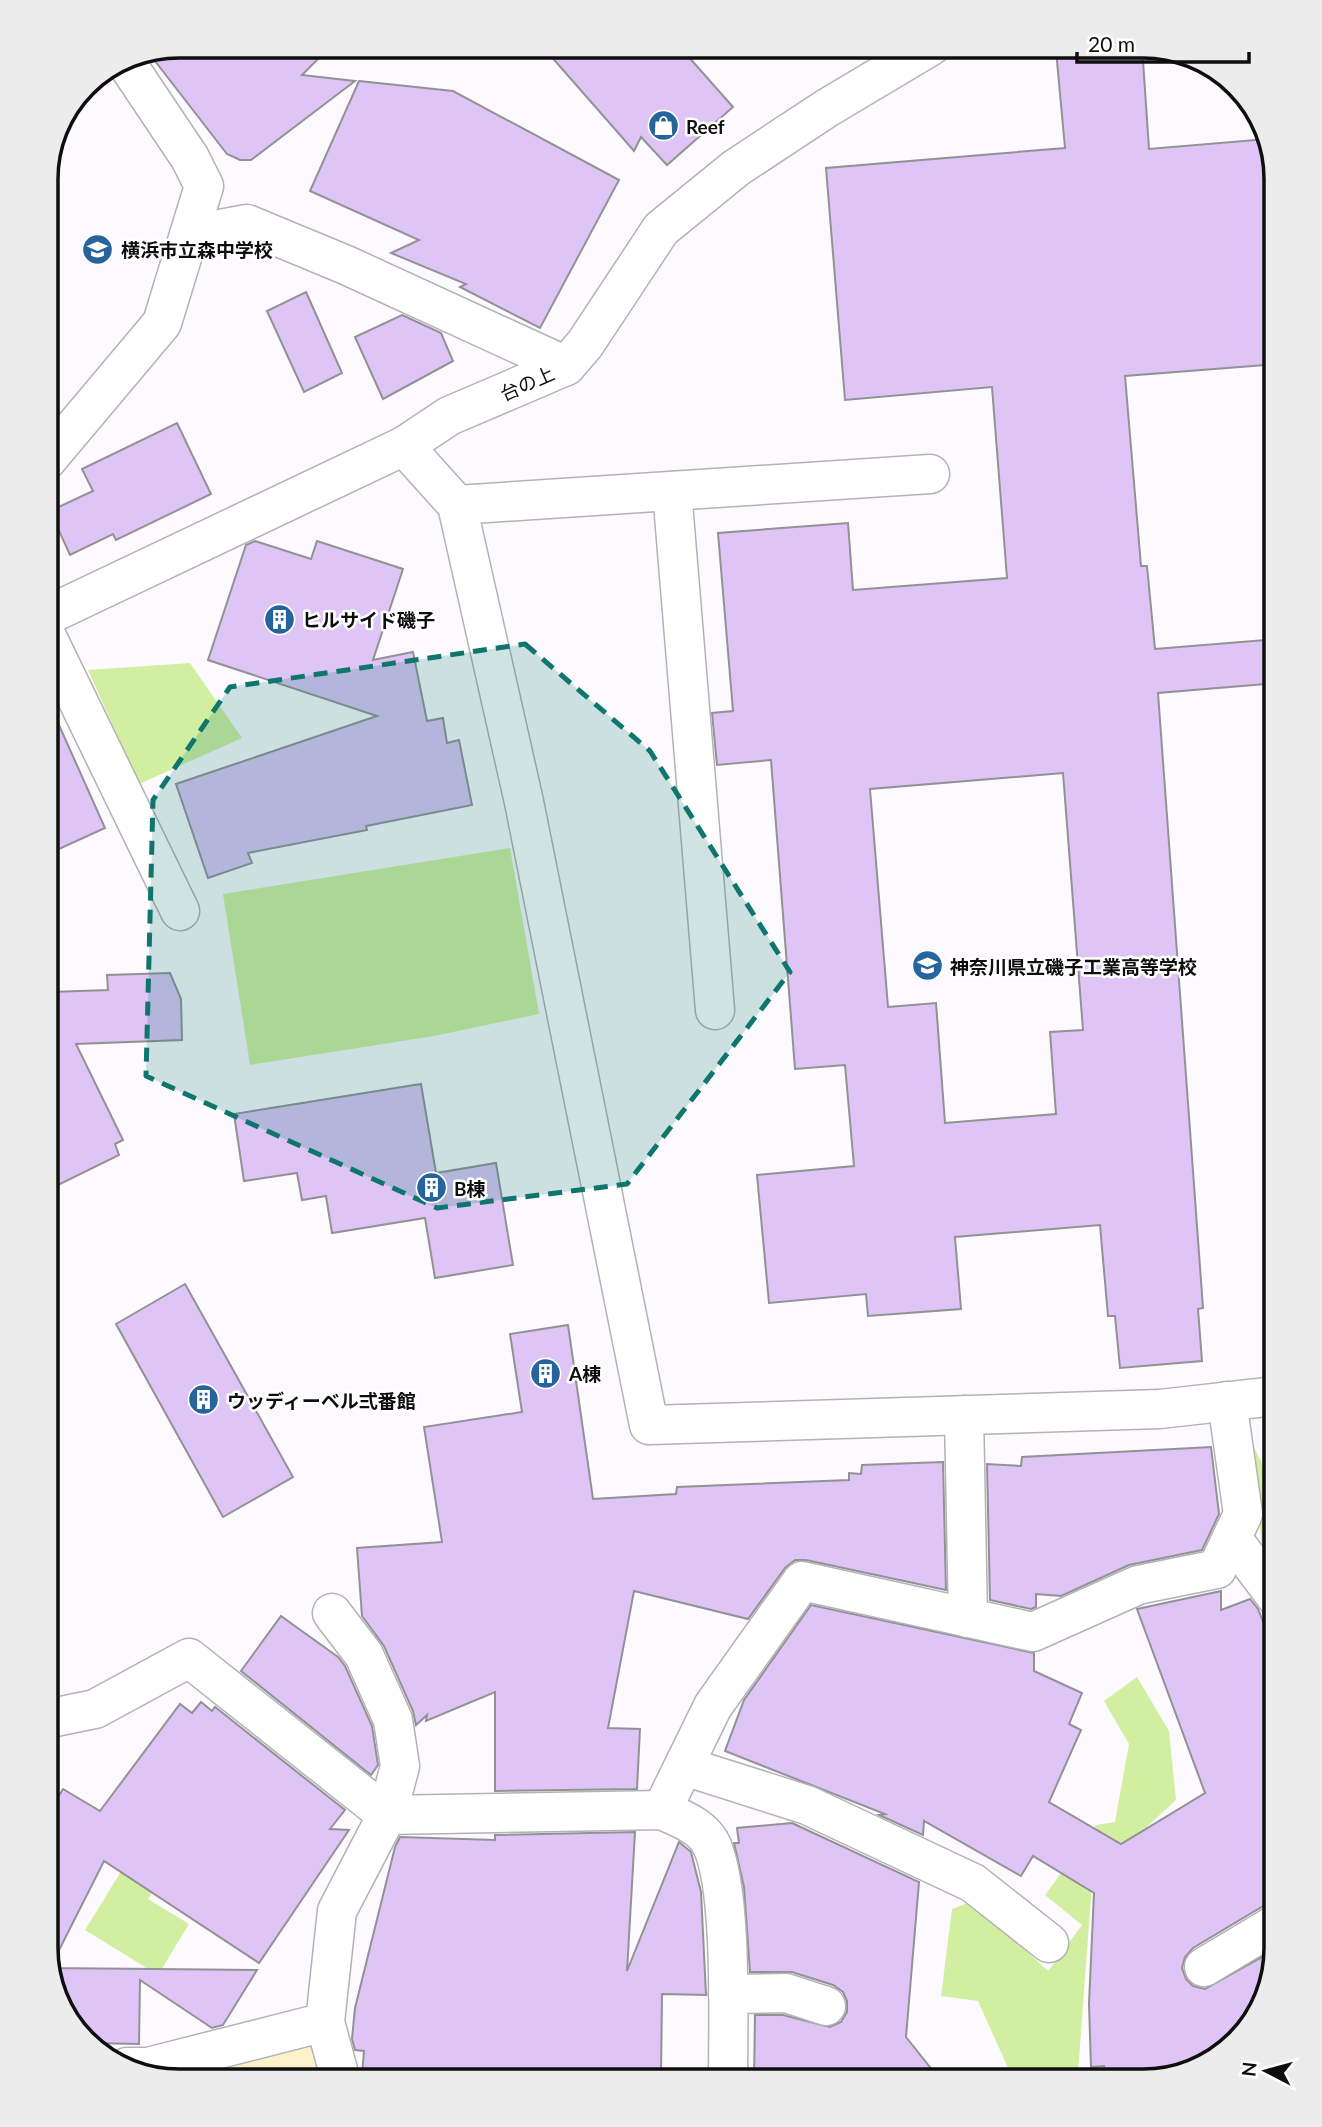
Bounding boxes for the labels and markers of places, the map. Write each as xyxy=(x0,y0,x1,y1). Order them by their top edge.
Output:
shop icon: Reef xyxy=(646,109,680,143)
place label: Reef xyxy=(686,115,725,138)
school or university icon: 横浜市立森中学校 xyxy=(81,232,115,266)
place label: 横浜市立森中学校 xyxy=(121,238,273,261)
building icon: ヒルサイド磯子 xyxy=(262,602,296,636)
place label: ヒルサイド磯子 xyxy=(302,608,435,631)
school or university icon: 神奈川県立磯子工業高等学校 xyxy=(910,949,944,983)
place label: 神奈川県立磯子工業高等学校 xyxy=(950,955,1197,978)
building icon: B棟 xyxy=(414,1171,448,1205)
place label: B棟 xyxy=(454,1177,486,1200)
building icon: A棟 xyxy=(529,1356,563,1390)
place label: A棟 xyxy=(568,1362,601,1385)
building icon: ウッディーベル弍番館 xyxy=(187,1383,221,1417)
place label: ウッディーベル弍番館 xyxy=(227,1389,416,1412)

